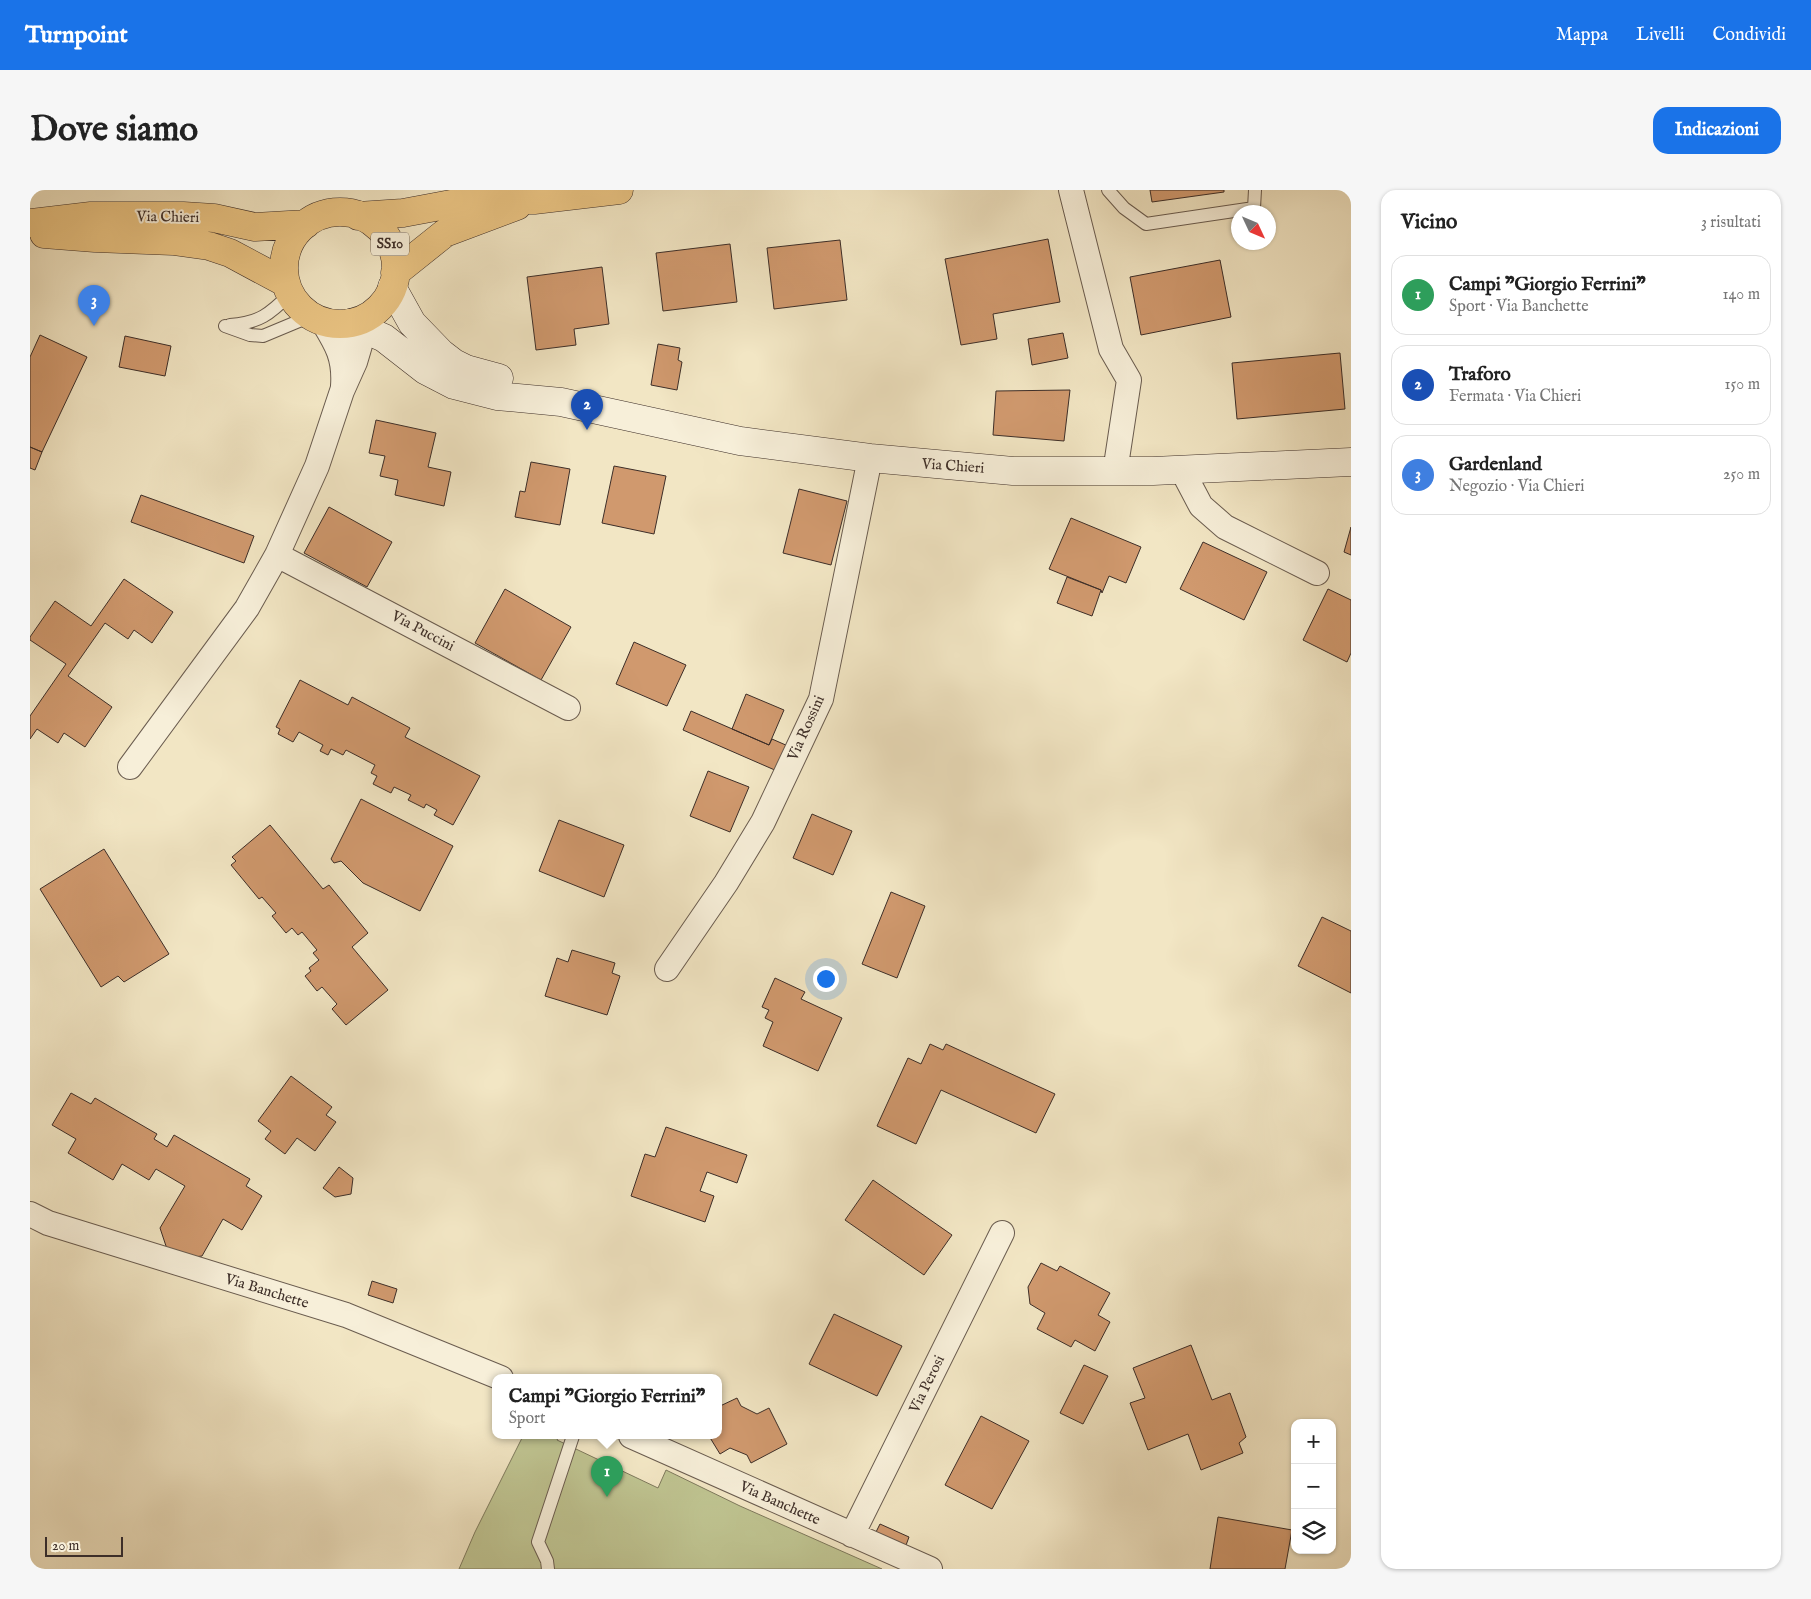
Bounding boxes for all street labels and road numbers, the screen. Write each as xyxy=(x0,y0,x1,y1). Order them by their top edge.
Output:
street label: Via Chieri xyxy=(136,207,199,227)
road number: SS10 xyxy=(371,232,409,256)
street label: Via Chieri xyxy=(920,454,985,478)
street label: Via Puccini xyxy=(387,606,458,656)
street label: Via Rossini xyxy=(783,692,829,765)
street label: Via Banchette xyxy=(222,1269,311,1313)
street label: Via Perosi xyxy=(904,1352,949,1417)
street label: Via Banchette xyxy=(736,1476,823,1529)

